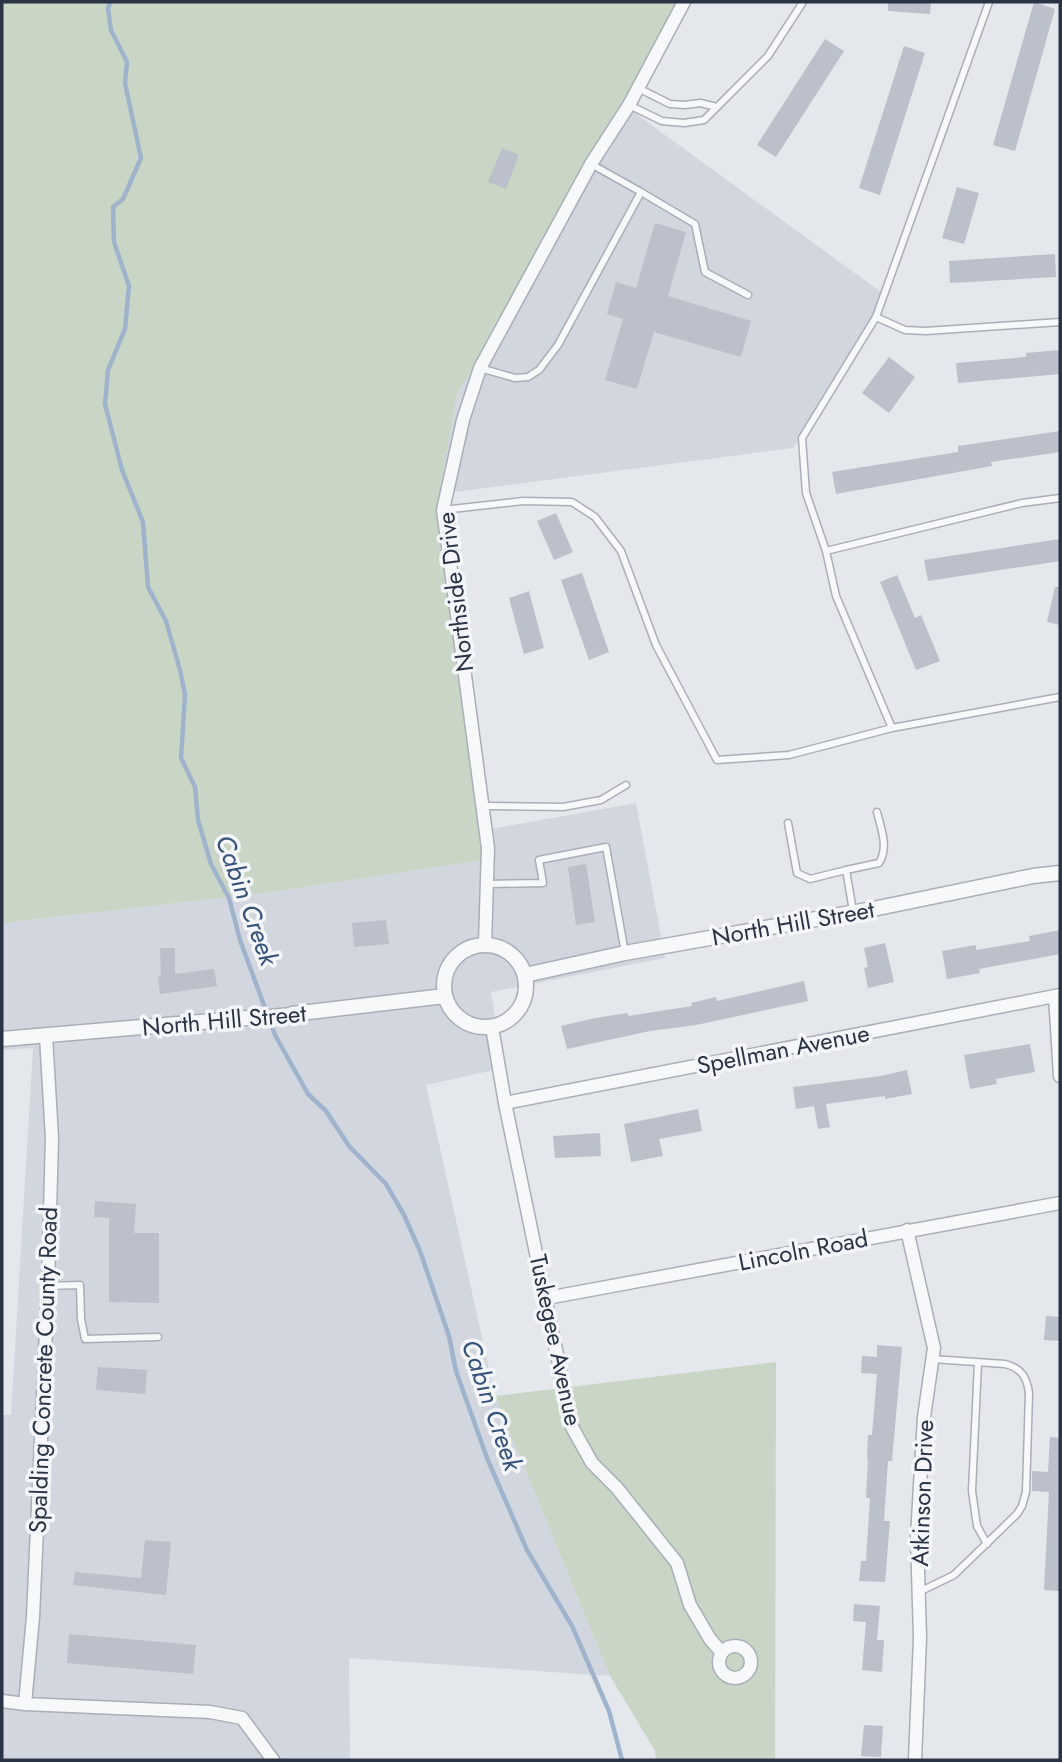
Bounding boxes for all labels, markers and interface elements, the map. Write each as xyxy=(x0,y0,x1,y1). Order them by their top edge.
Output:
street label: Northside Drive xyxy=(428,510,482,674)
water label: Cabin Creek xyxy=(206,829,289,972)
street label: North Hill Street xyxy=(709,891,877,955)
street label: North Hill Street xyxy=(141,995,308,1045)
street label: Spellman Avenue xyxy=(694,1015,872,1083)
street label: Spalding Concrete County Road xyxy=(20,1206,66,1534)
street label: Lincoln Road xyxy=(735,1220,871,1280)
street label: Tuskegee Avenue xyxy=(521,1251,591,1429)
water label: Cabin Creek xyxy=(452,1334,533,1477)
street label: Atkinson Drive xyxy=(902,1419,942,1567)

